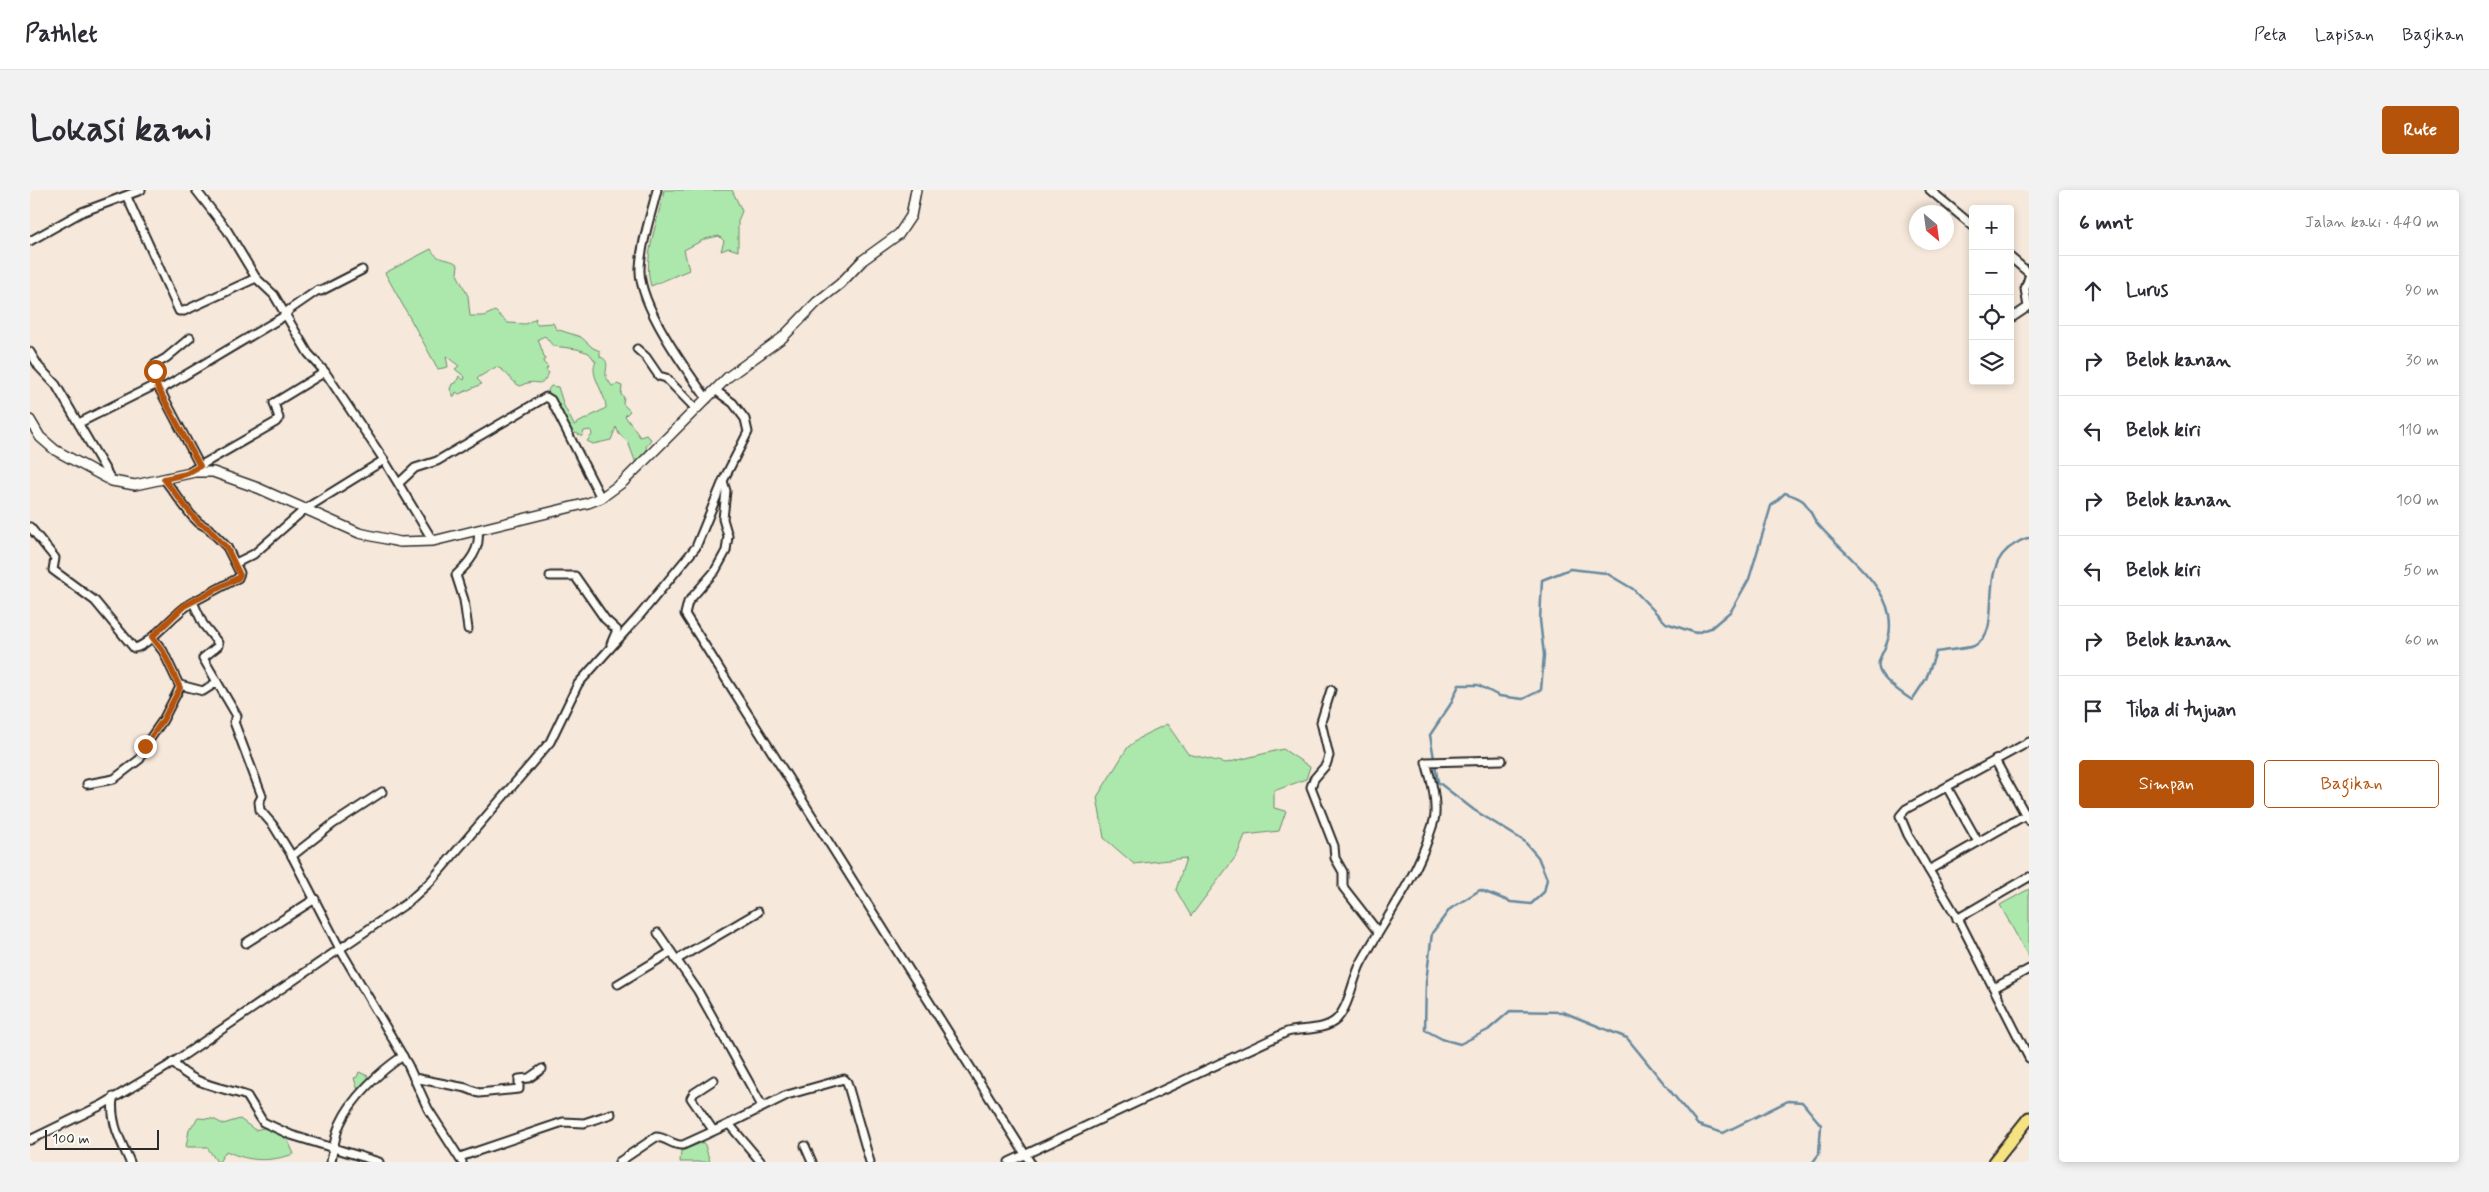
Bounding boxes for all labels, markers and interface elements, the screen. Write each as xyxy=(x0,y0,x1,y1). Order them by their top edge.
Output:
text: Pathlet xyxy=(25,19,97,50)
text: Peta xyxy=(2254,23,2287,47)
text: Lapisan xyxy=(2315,23,2374,47)
text: Bagikan xyxy=(2402,23,2464,47)
button: Rute xyxy=(2382,106,2459,154)
text: Lokasi kami xyxy=(30,107,212,153)
north arrow xyxy=(1909,205,1954,250)
map controls xyxy=(1969,205,2014,385)
button: + xyxy=(1969,205,2014,250)
text: 6 mnt xyxy=(2079,209,2134,237)
text: Jalan kaki · 440 m xyxy=(2305,212,2439,233)
button: − xyxy=(1969,250,2014,295)
icon: ahead xyxy=(2079,277,2107,305)
text: Lurus xyxy=(2126,278,2168,303)
text: 90 m xyxy=(2405,280,2439,301)
button: locate xyxy=(1969,295,2014,340)
button: layers xyxy=(1969,340,2014,385)
icon: right xyxy=(2079,347,2107,375)
text: Belok kanan xyxy=(2126,348,2231,373)
text: 30 m xyxy=(2406,350,2439,371)
route start xyxy=(144,360,167,383)
icon: left xyxy=(2079,417,2107,445)
text: Belok kiri xyxy=(2126,418,2201,443)
text: 110 m xyxy=(2398,420,2439,441)
icon: right xyxy=(2079,487,2107,515)
text: Belok kanan xyxy=(2126,488,2231,513)
text: 100 m xyxy=(2396,490,2439,511)
icon: left xyxy=(2079,557,2107,585)
text: Belok kiri xyxy=(2126,558,2201,583)
text: 50 m xyxy=(2403,560,2439,581)
icon: right xyxy=(2079,627,2107,655)
text: Belok kanan xyxy=(2126,628,2231,653)
text: 60 m xyxy=(2405,630,2439,651)
icon: arrive xyxy=(2079,697,2107,725)
text: Tiba di tujuan xyxy=(2126,698,2237,723)
route end xyxy=(134,735,157,758)
button: Simpan xyxy=(2079,760,2254,808)
button: Bagikan xyxy=(2264,760,2439,808)
scale bar xyxy=(45,1127,159,1150)
text: 100 m xyxy=(52,1130,90,1148)

